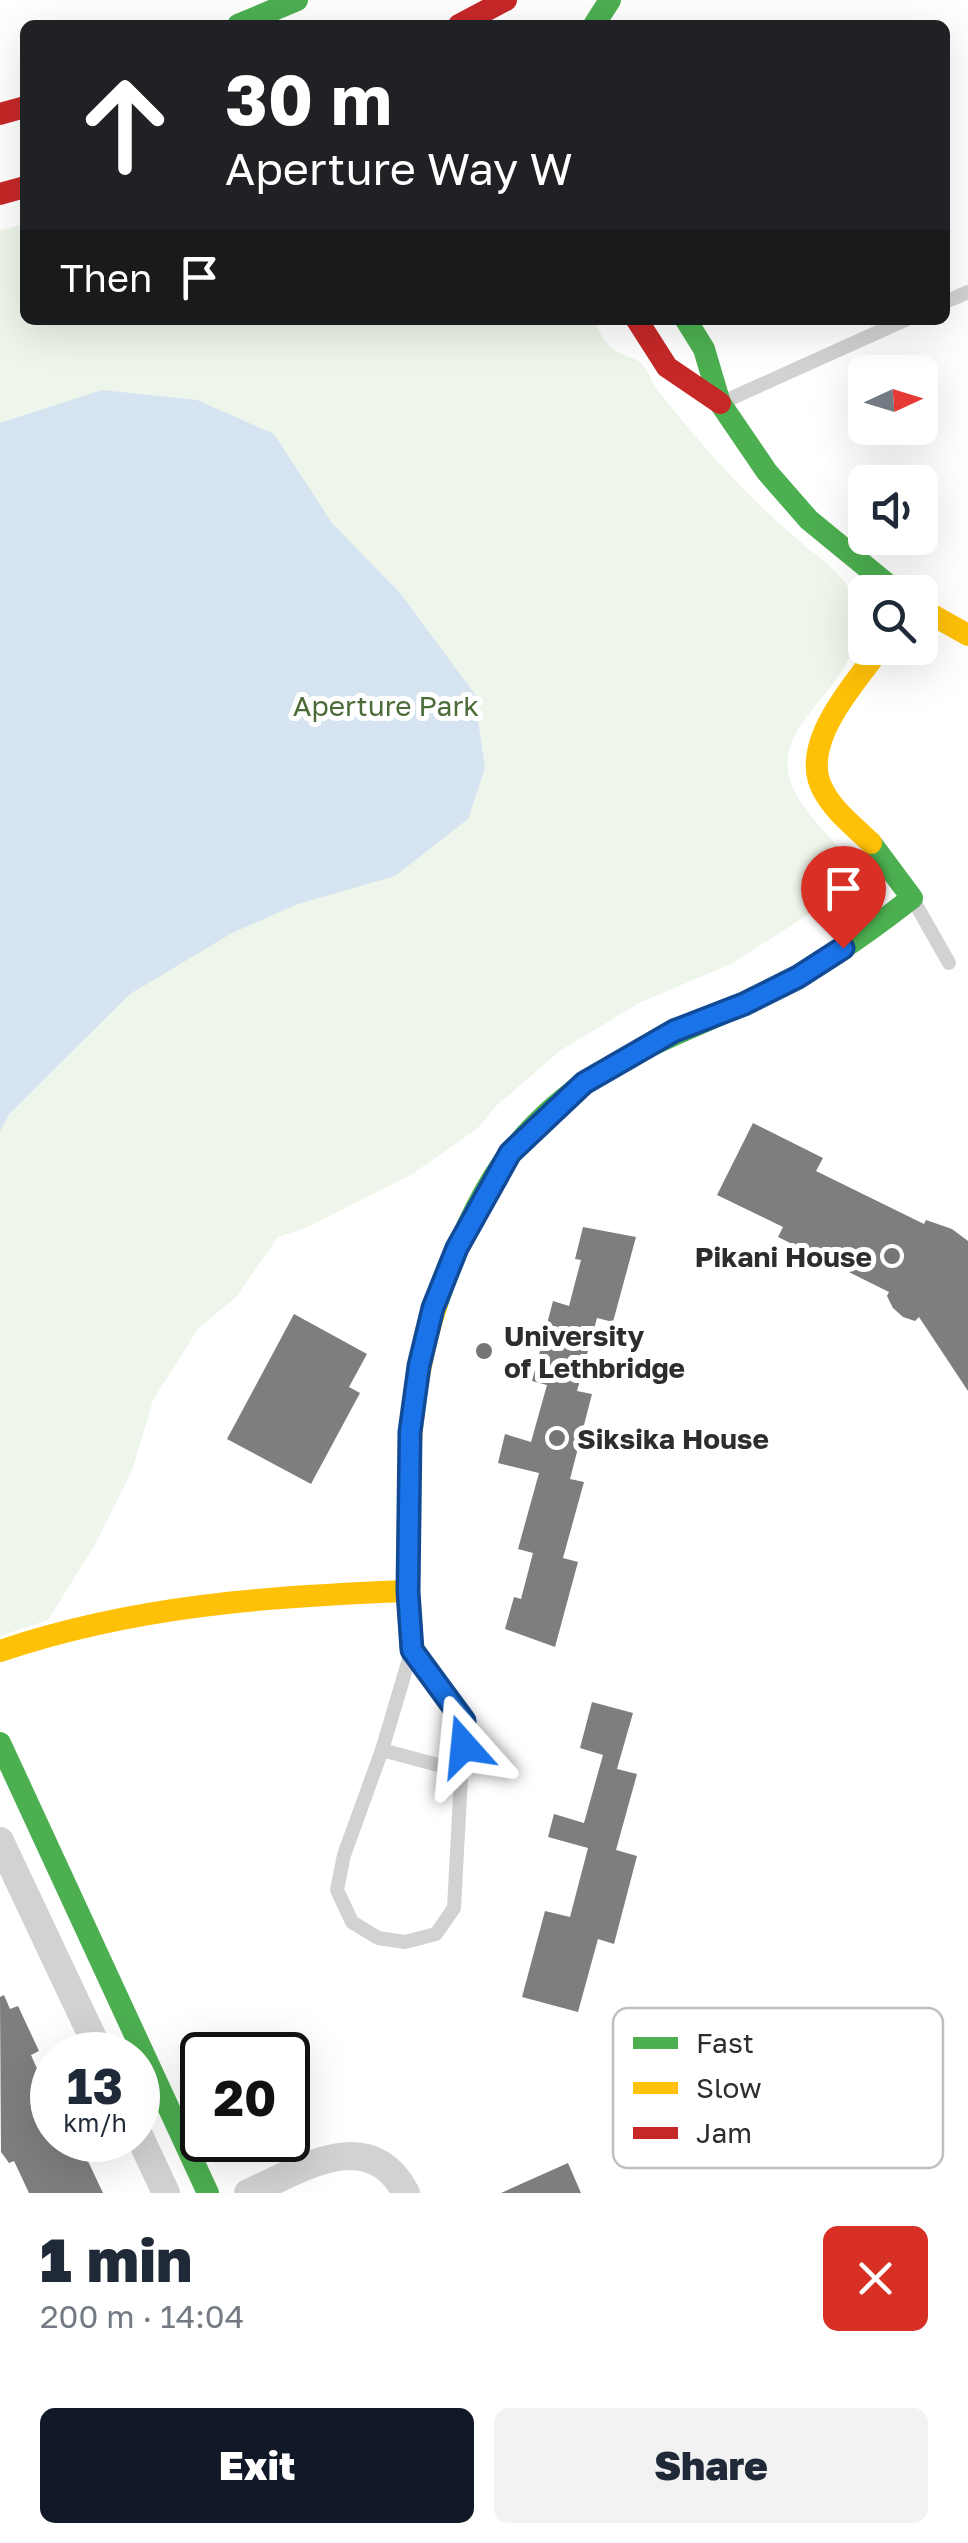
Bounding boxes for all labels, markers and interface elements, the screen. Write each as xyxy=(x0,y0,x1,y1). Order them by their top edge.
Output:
text: 30 m xyxy=(225,56,392,140)
icon: ahead xyxy=(60,60,190,190)
text: Aperture Way W xyxy=(225,141,573,195)
icon: arrive xyxy=(172,250,227,305)
text: Then xyxy=(60,255,152,300)
north arrow xyxy=(848,355,938,445)
map controls xyxy=(848,355,938,665)
button: sound xyxy=(848,465,938,555)
button: search xyxy=(848,575,938,665)
park label: Aperture Park xyxy=(293,689,479,722)
pin xyxy=(801,846,886,949)
icon: arrive xyxy=(816,861,871,916)
place label: Pikani House xyxy=(695,1240,872,1273)
marker: Pikani House xyxy=(881,1245,903,1267)
place label: University of Lethbridge xyxy=(504,1319,685,1384)
marker: University of Lethbridge xyxy=(473,1340,495,1362)
place label: Siksika House xyxy=(577,1422,769,1455)
marker: Siksika House xyxy=(546,1427,568,1449)
position arrow xyxy=(412,1694,516,1798)
legend xyxy=(613,2008,943,2168)
text: Fast xyxy=(696,2026,754,2059)
speed limit sign: 20 xyxy=(180,2032,310,2162)
text: 13 xyxy=(67,2055,123,2115)
text: Slow xyxy=(696,2071,762,2104)
text: km/h xyxy=(63,2107,127,2138)
text: Jam xyxy=(696,2116,752,2149)
text: 1 min xyxy=(40,2223,192,2295)
button: close xyxy=(823,2226,928,2331)
text: 200 m · 14:04 xyxy=(40,2297,244,2335)
button: Exit xyxy=(40,2408,474,2523)
button: Share xyxy=(494,2408,928,2523)

